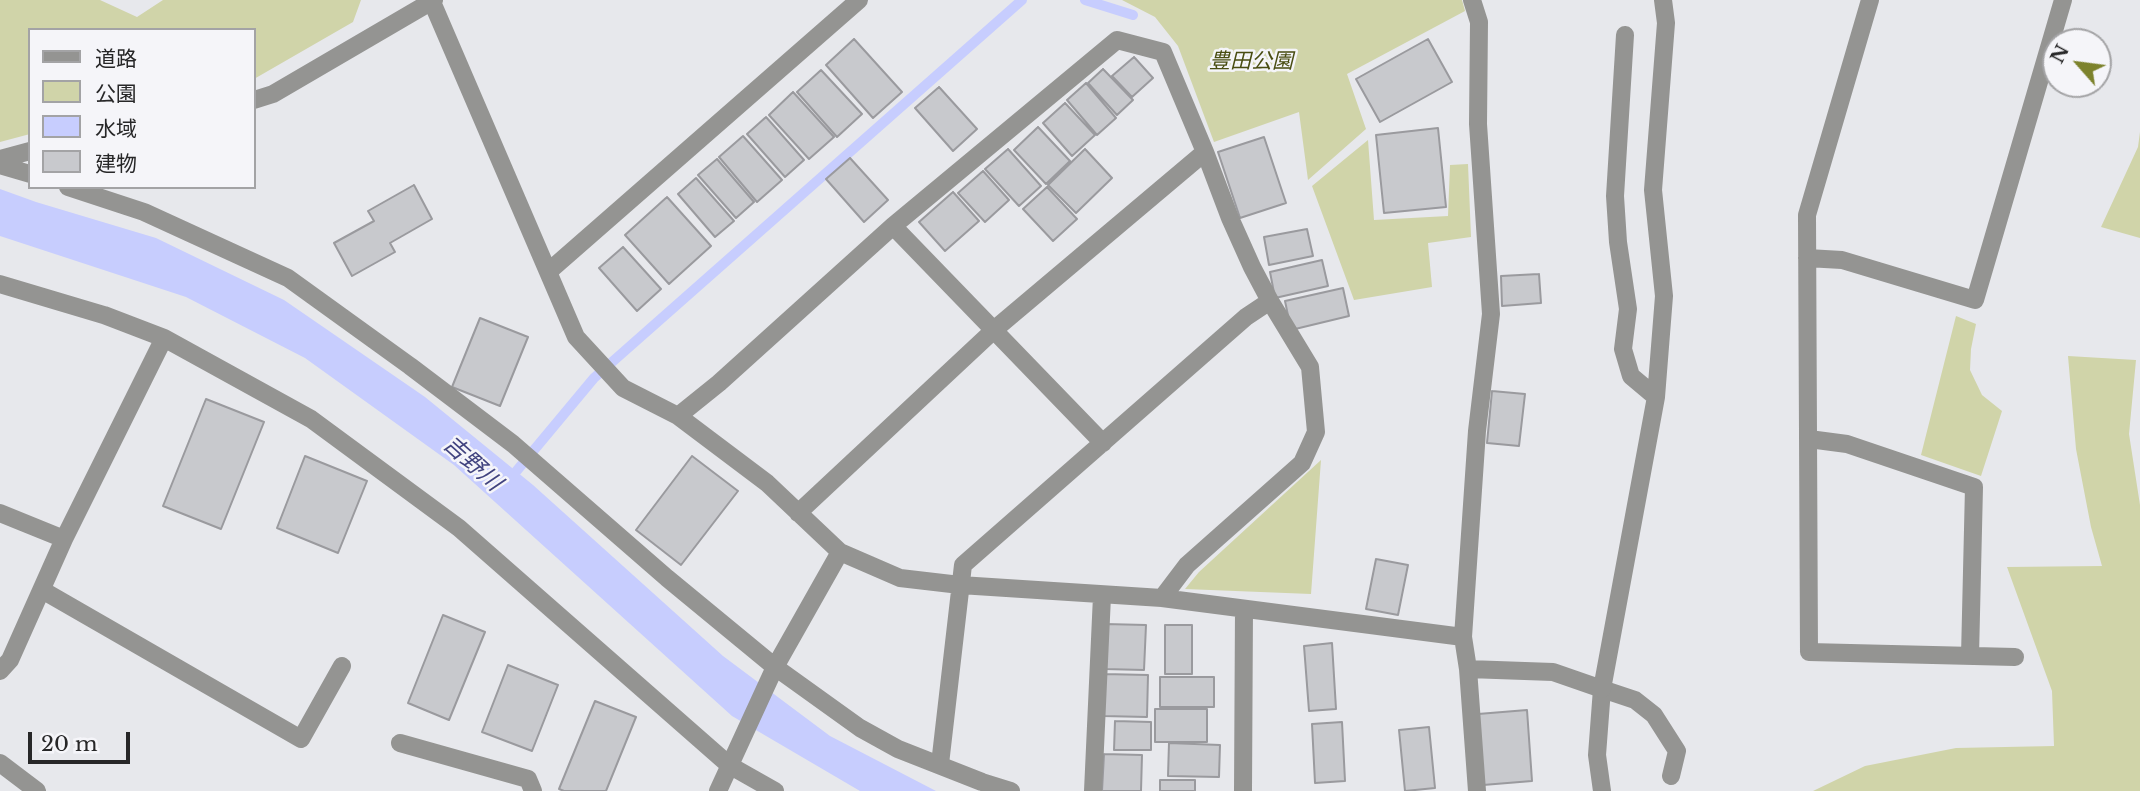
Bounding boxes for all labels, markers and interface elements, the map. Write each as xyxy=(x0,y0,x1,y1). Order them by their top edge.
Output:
legend xyxy=(28,28,256,189)
north arrow xyxy=(2042,28,2112,98)
text: N xyxy=(2045,41,2074,67)
text: 道路 xyxy=(95,46,137,72)
park label: 豊田公園 xyxy=(1209,49,1293,75)
text: 公園 xyxy=(95,81,137,107)
text: 水域 xyxy=(95,116,137,142)
text: 建物 xyxy=(95,151,137,177)
water label: 吉野川 xyxy=(437,431,507,497)
scale bar xyxy=(32,718,133,762)
text: 20 m xyxy=(41,731,98,757)

